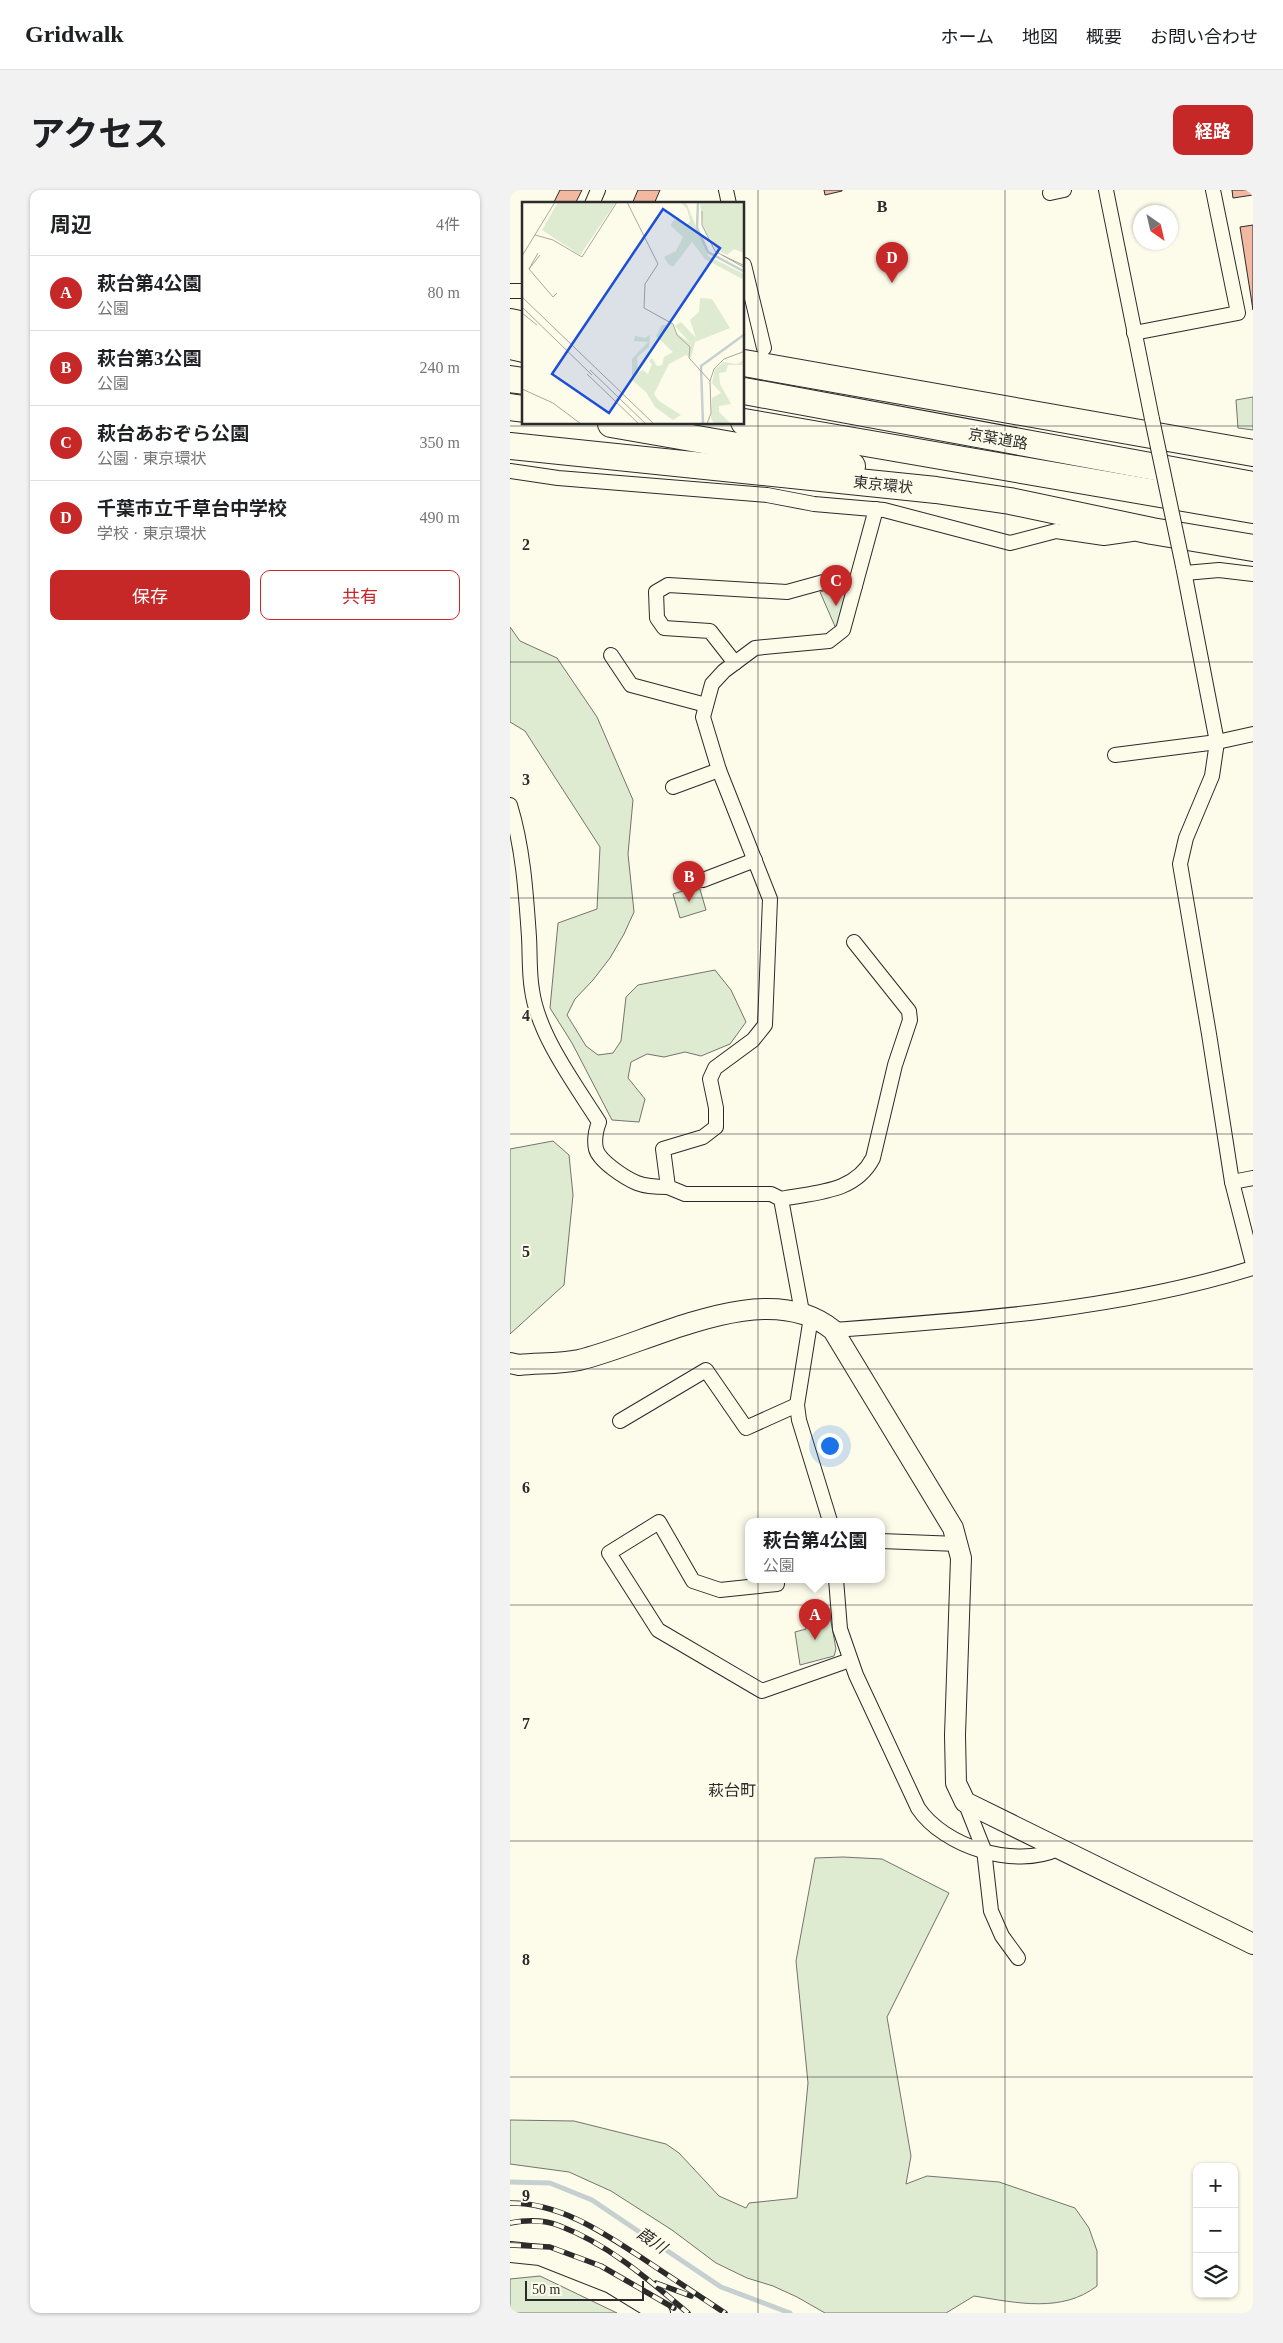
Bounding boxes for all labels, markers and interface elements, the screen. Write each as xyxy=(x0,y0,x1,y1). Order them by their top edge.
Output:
text: Gridwalk xyxy=(25,21,124,47)
text: ホーム xyxy=(941,27,994,47)
text: 地図 xyxy=(1022,27,1058,47)
text: 概要 xyxy=(1086,27,1122,47)
text: お問い合わせ xyxy=(1150,27,1258,47)
button: 経路 xyxy=(1173,105,1253,155)
text: アクセス xyxy=(30,115,168,154)
text: B xyxy=(877,198,888,215)
inset map xyxy=(522,202,745,425)
north arrow xyxy=(1133,205,1178,250)
text: 周辺 xyxy=(50,213,92,237)
text: 4件 xyxy=(436,216,460,233)
pin: D xyxy=(876,242,908,283)
text: 萩台第4公園 xyxy=(97,273,202,294)
text: A xyxy=(60,284,72,301)
text: 80 m xyxy=(428,284,460,301)
text: 公園 xyxy=(97,300,129,317)
text: 萩台第3公園 xyxy=(97,348,202,369)
text: B xyxy=(61,359,71,376)
text: 240 m xyxy=(420,359,460,376)
text: 公園 xyxy=(97,375,129,392)
text: 萩台あおぞら公園 xyxy=(97,423,249,444)
street label: 京葉道路 xyxy=(967,426,1029,452)
text: C xyxy=(60,434,72,451)
text: 350 m xyxy=(420,434,460,451)
text: 公園 · 東京環状 xyxy=(97,450,206,467)
street label: 東京環状 xyxy=(852,473,914,496)
text: 千葉市立千草台中学校 xyxy=(97,498,287,519)
text: D xyxy=(60,509,72,526)
text: 490 m xyxy=(420,509,460,526)
text: 学校 · 東京環状 xyxy=(97,525,206,542)
text: 2 xyxy=(522,536,530,553)
pin: C xyxy=(820,565,852,606)
button: 保存 xyxy=(50,570,250,620)
button: 共有 xyxy=(260,570,460,620)
text: 3 xyxy=(522,771,530,788)
pin: B xyxy=(673,861,705,902)
text: 4 xyxy=(522,1007,530,1024)
text: 5 xyxy=(522,1243,530,1260)
your location xyxy=(817,1433,843,1459)
text: 6 xyxy=(522,1479,530,1496)
popup xyxy=(745,1518,885,1583)
text: 萩台第4公園 xyxy=(763,1530,867,1551)
text: 公園 xyxy=(763,1557,795,1574)
pin: A xyxy=(799,1599,831,1640)
text: 7 xyxy=(522,1715,530,1732)
district label: 萩台町 xyxy=(708,1782,756,1799)
text: 8 xyxy=(522,1951,530,1968)
map controls xyxy=(1193,2163,1238,2298)
button: + xyxy=(1193,2163,1238,2208)
text: 9 xyxy=(522,2187,530,2204)
button: − xyxy=(1193,2208,1238,2253)
water label: 葭川 xyxy=(634,2224,671,2258)
button: layers xyxy=(1193,2253,1238,2298)
scale bar xyxy=(525,2278,644,2301)
text: 50 m xyxy=(532,2282,560,2297)

